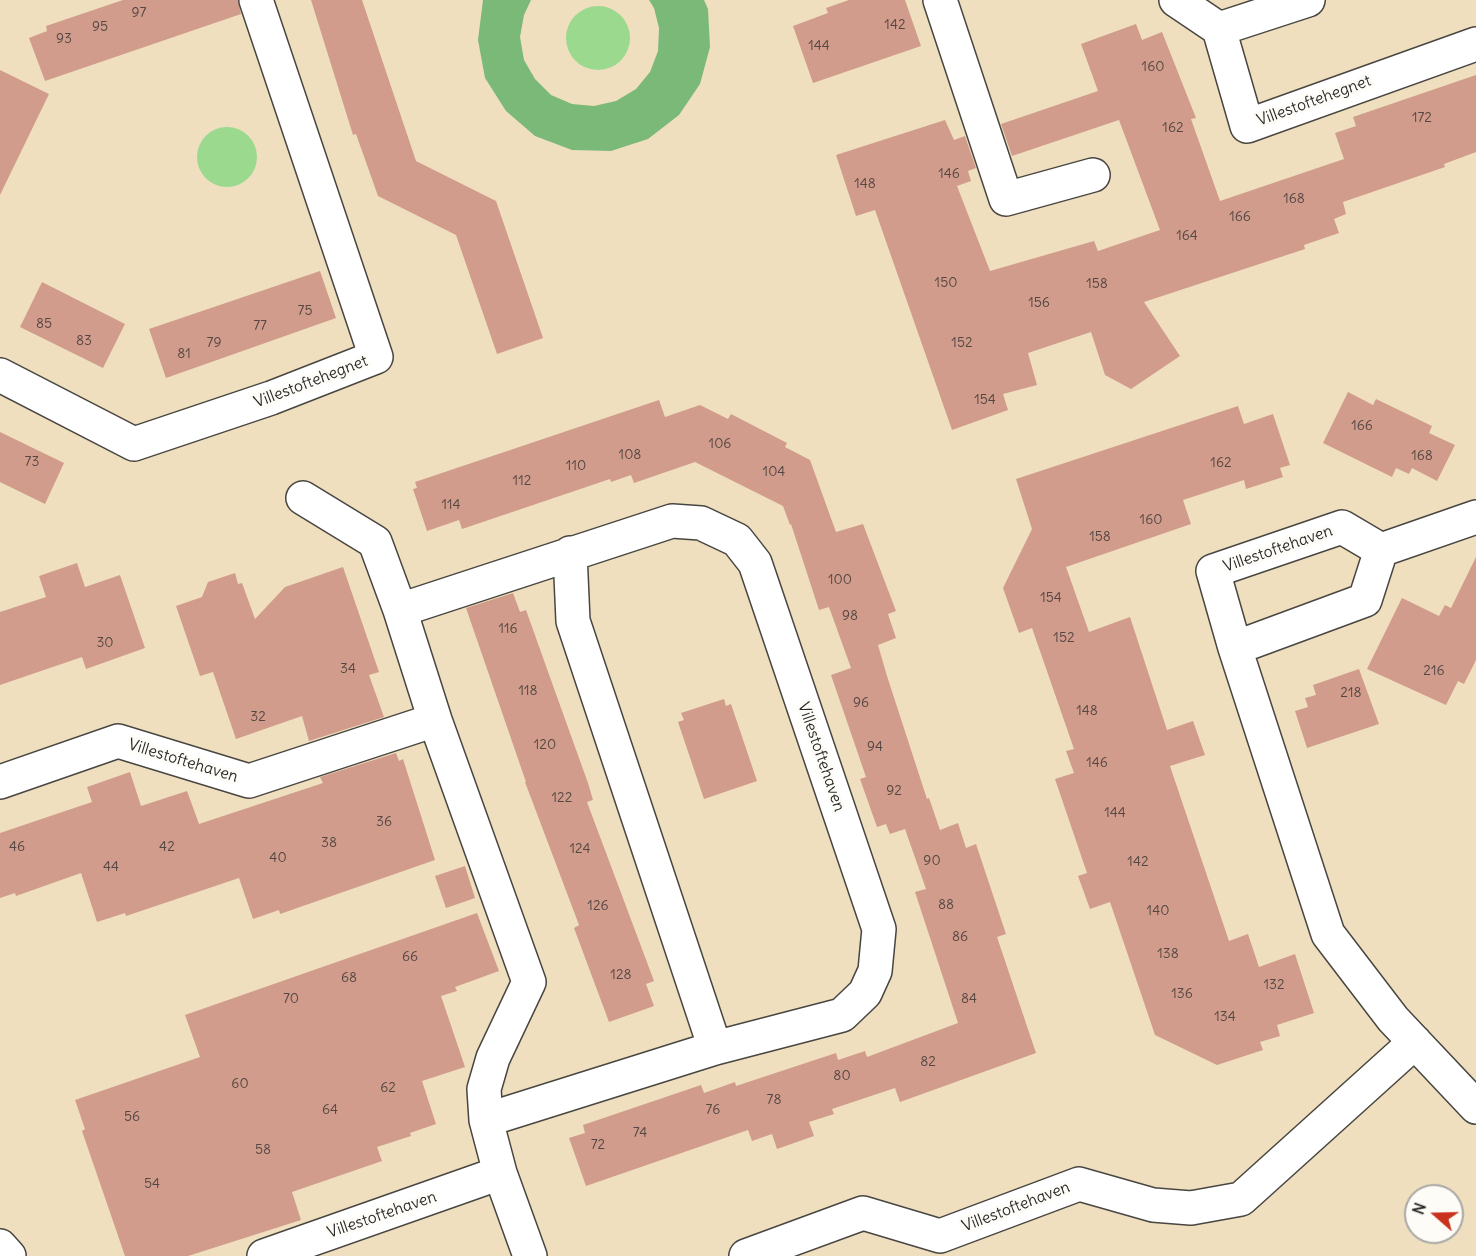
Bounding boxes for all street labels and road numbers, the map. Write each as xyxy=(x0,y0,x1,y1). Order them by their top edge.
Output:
street label: Villestoftehegnet xyxy=(1254,71,1374,131)
street label: Villestoftehegnet xyxy=(252,352,370,412)
street label: Villestoftehaven xyxy=(1221,521,1335,577)
street label: Villestoftehaven xyxy=(793,700,849,814)
street label: Villestoftehaven xyxy=(126,735,240,787)
street label: Villestoftehaven xyxy=(959,1178,1073,1236)
street label: Villestoftehaven xyxy=(325,1187,439,1243)

